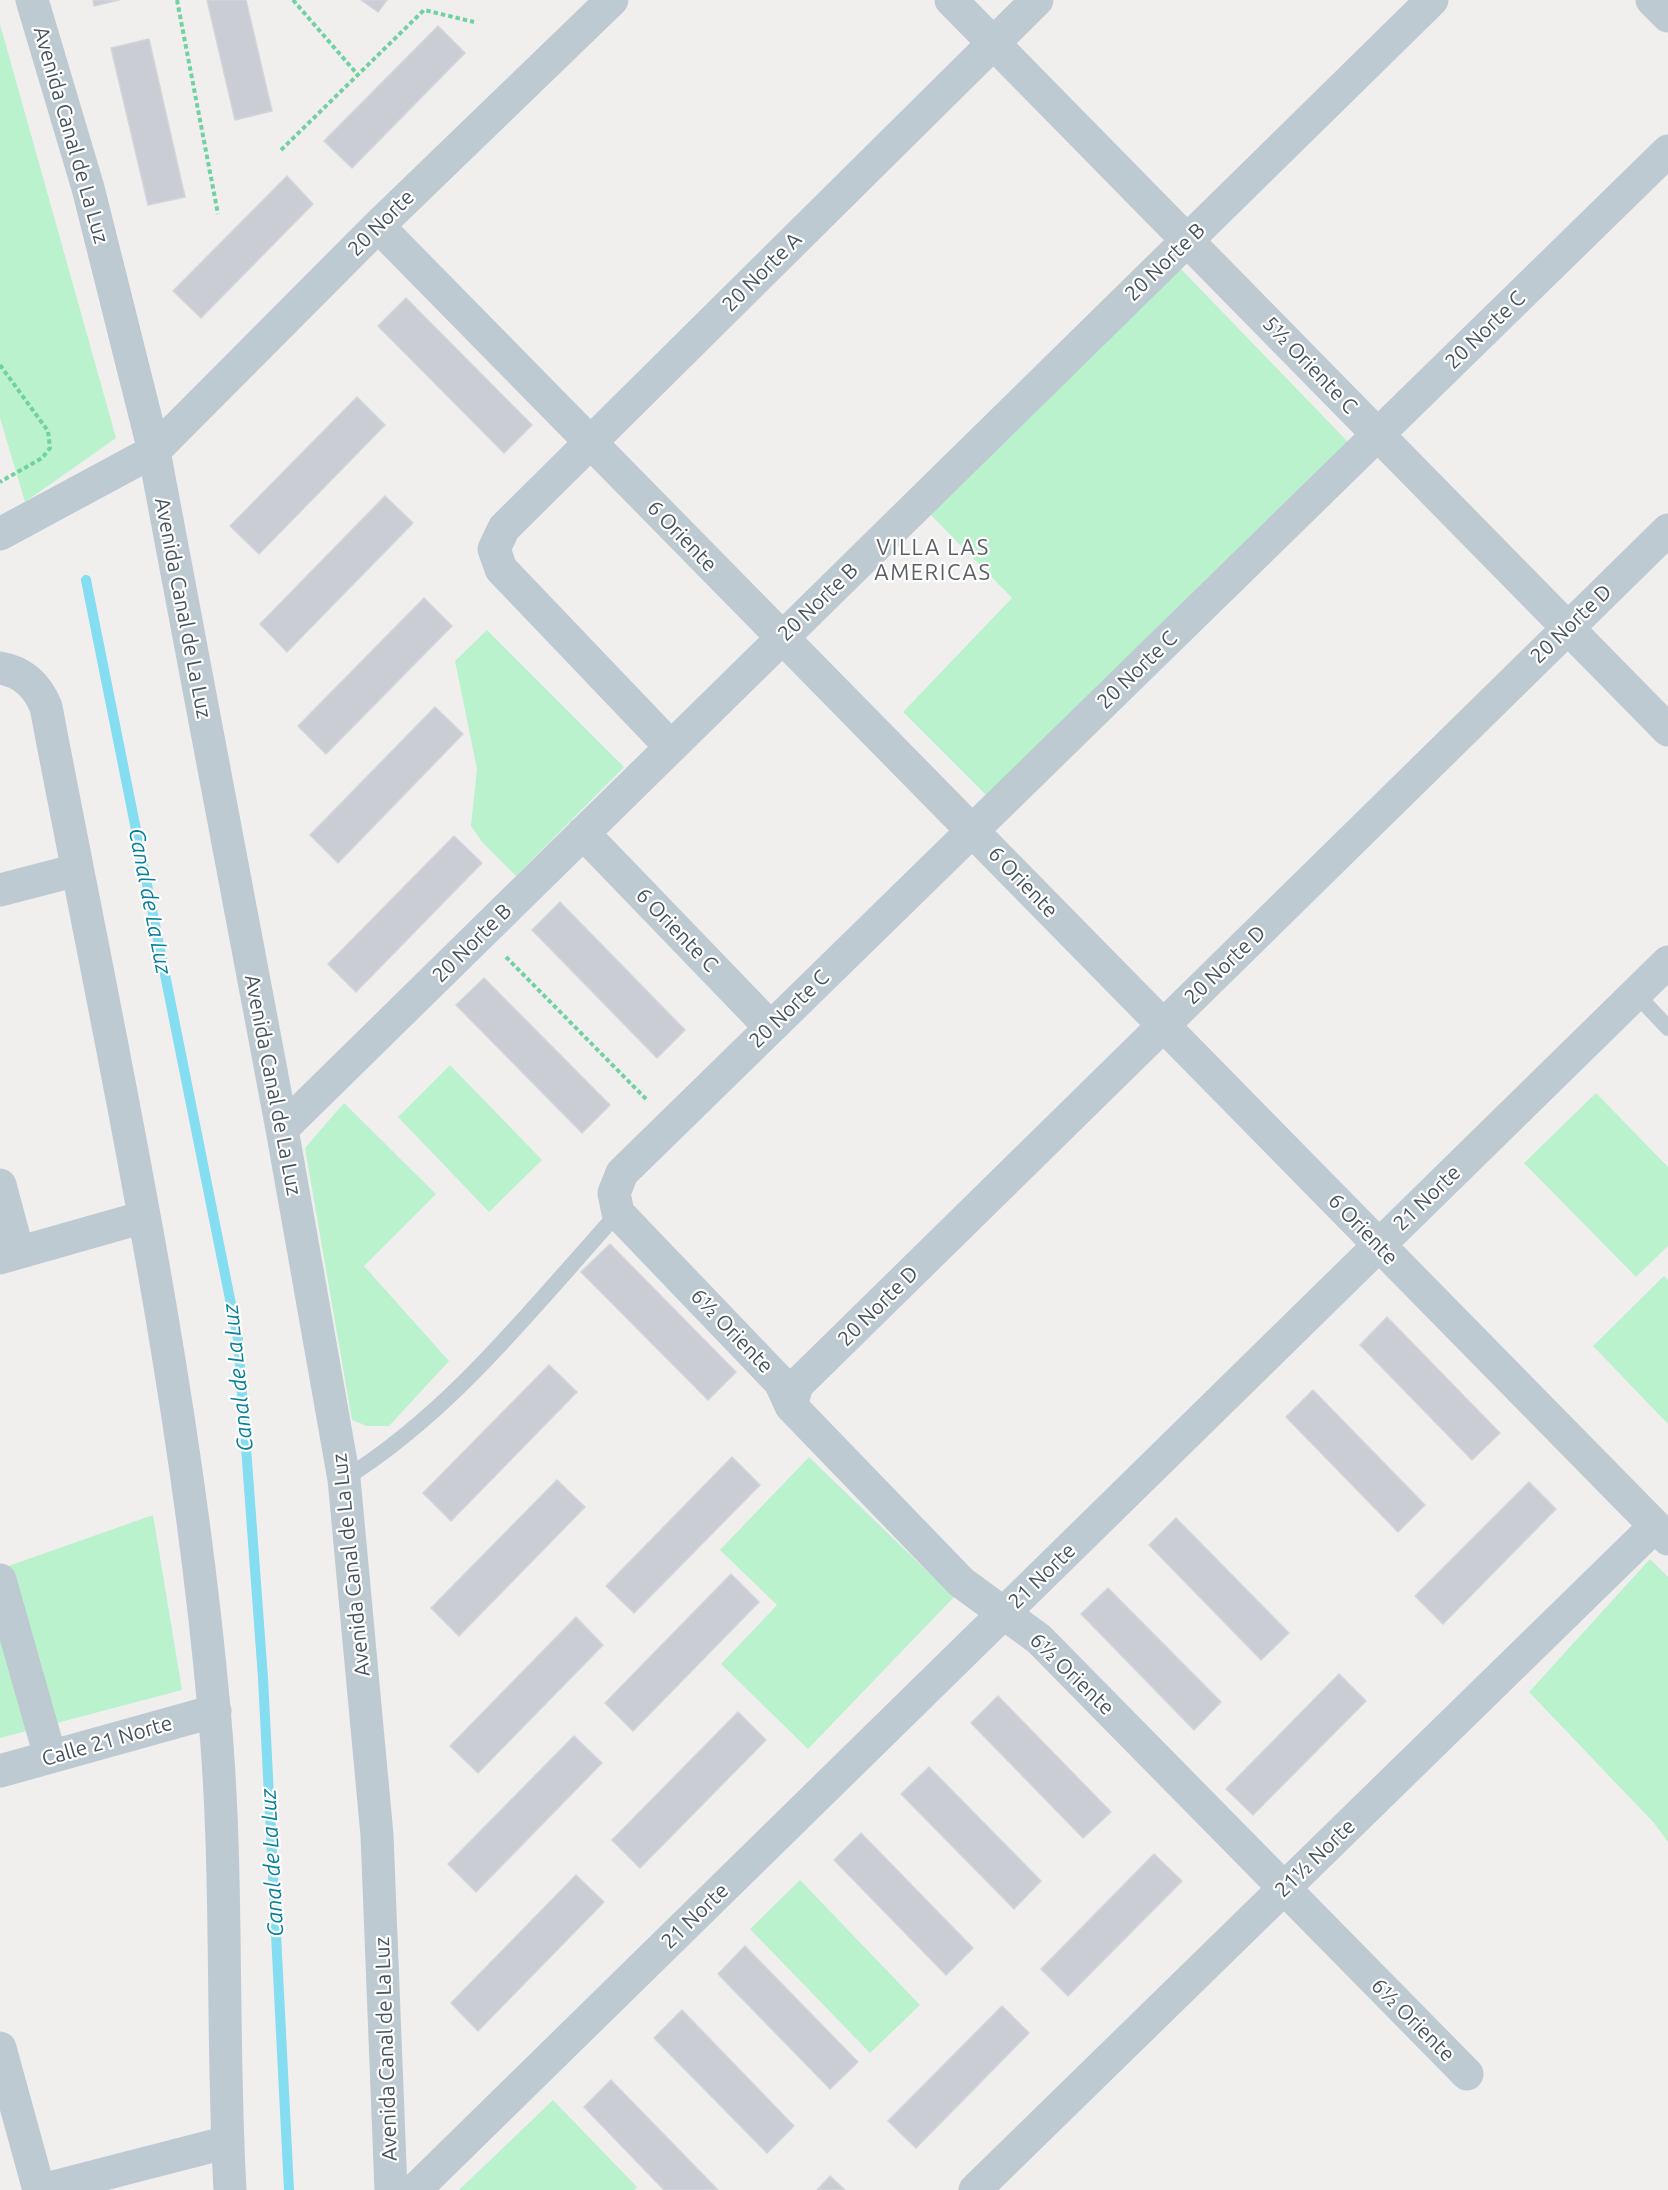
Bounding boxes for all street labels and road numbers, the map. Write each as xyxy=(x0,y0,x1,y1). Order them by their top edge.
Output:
street label: Avenida Canal de La Luz xyxy=(28,24,114,246)
street label: 20 Norte xyxy=(343,185,419,261)
street label: 20 Norte B xyxy=(1120,218,1210,306)
street label: 20 Norte A xyxy=(717,227,807,317)
street label: 20 Norte C xyxy=(1440,286,1530,374)
street label: 5½ Oriente C xyxy=(1257,311,1363,419)
street label: 6 Oriente xyxy=(642,495,722,577)
street label: Avenida Canal de La Luz xyxy=(149,496,217,720)
street label: 20 Norte B xyxy=(773,558,863,646)
street label: 20 Norte D xyxy=(1525,579,1617,669)
street label: 20 Norte C xyxy=(1092,626,1182,714)
street label: 6 Oriente xyxy=(983,841,1063,923)
street label: 6 Oriente C xyxy=(631,883,723,977)
street label: 20 Norte B xyxy=(427,898,517,988)
street label: 20 Norte D xyxy=(1179,920,1271,1010)
street label: 20 Norte C xyxy=(744,965,834,1053)
street label: Avenida Canal de La Luz xyxy=(239,973,307,1197)
street label: 21 Norte xyxy=(1388,1160,1466,1236)
street label: 6 Oriente xyxy=(1323,1188,1403,1270)
street label: 20 Norte D xyxy=(833,1261,923,1351)
street label: 6½ Oriente xyxy=(686,1283,778,1379)
street label: Avenida Canal de La Luz xyxy=(327,1452,375,1678)
street label: 21 Norte xyxy=(1003,1538,1081,1614)
street label: 6½ Oriente xyxy=(1024,1628,1120,1720)
street label: Calle 21 Norte xyxy=(39,1710,175,1772)
street label: 21½ Norte xyxy=(1270,1814,1360,1902)
street label: 21 Norte xyxy=(656,1878,734,1954)
street label: Avenida Canal de La Luz xyxy=(369,1936,403,2162)
street label: 6½ Oriente xyxy=(1366,1973,1460,2067)

